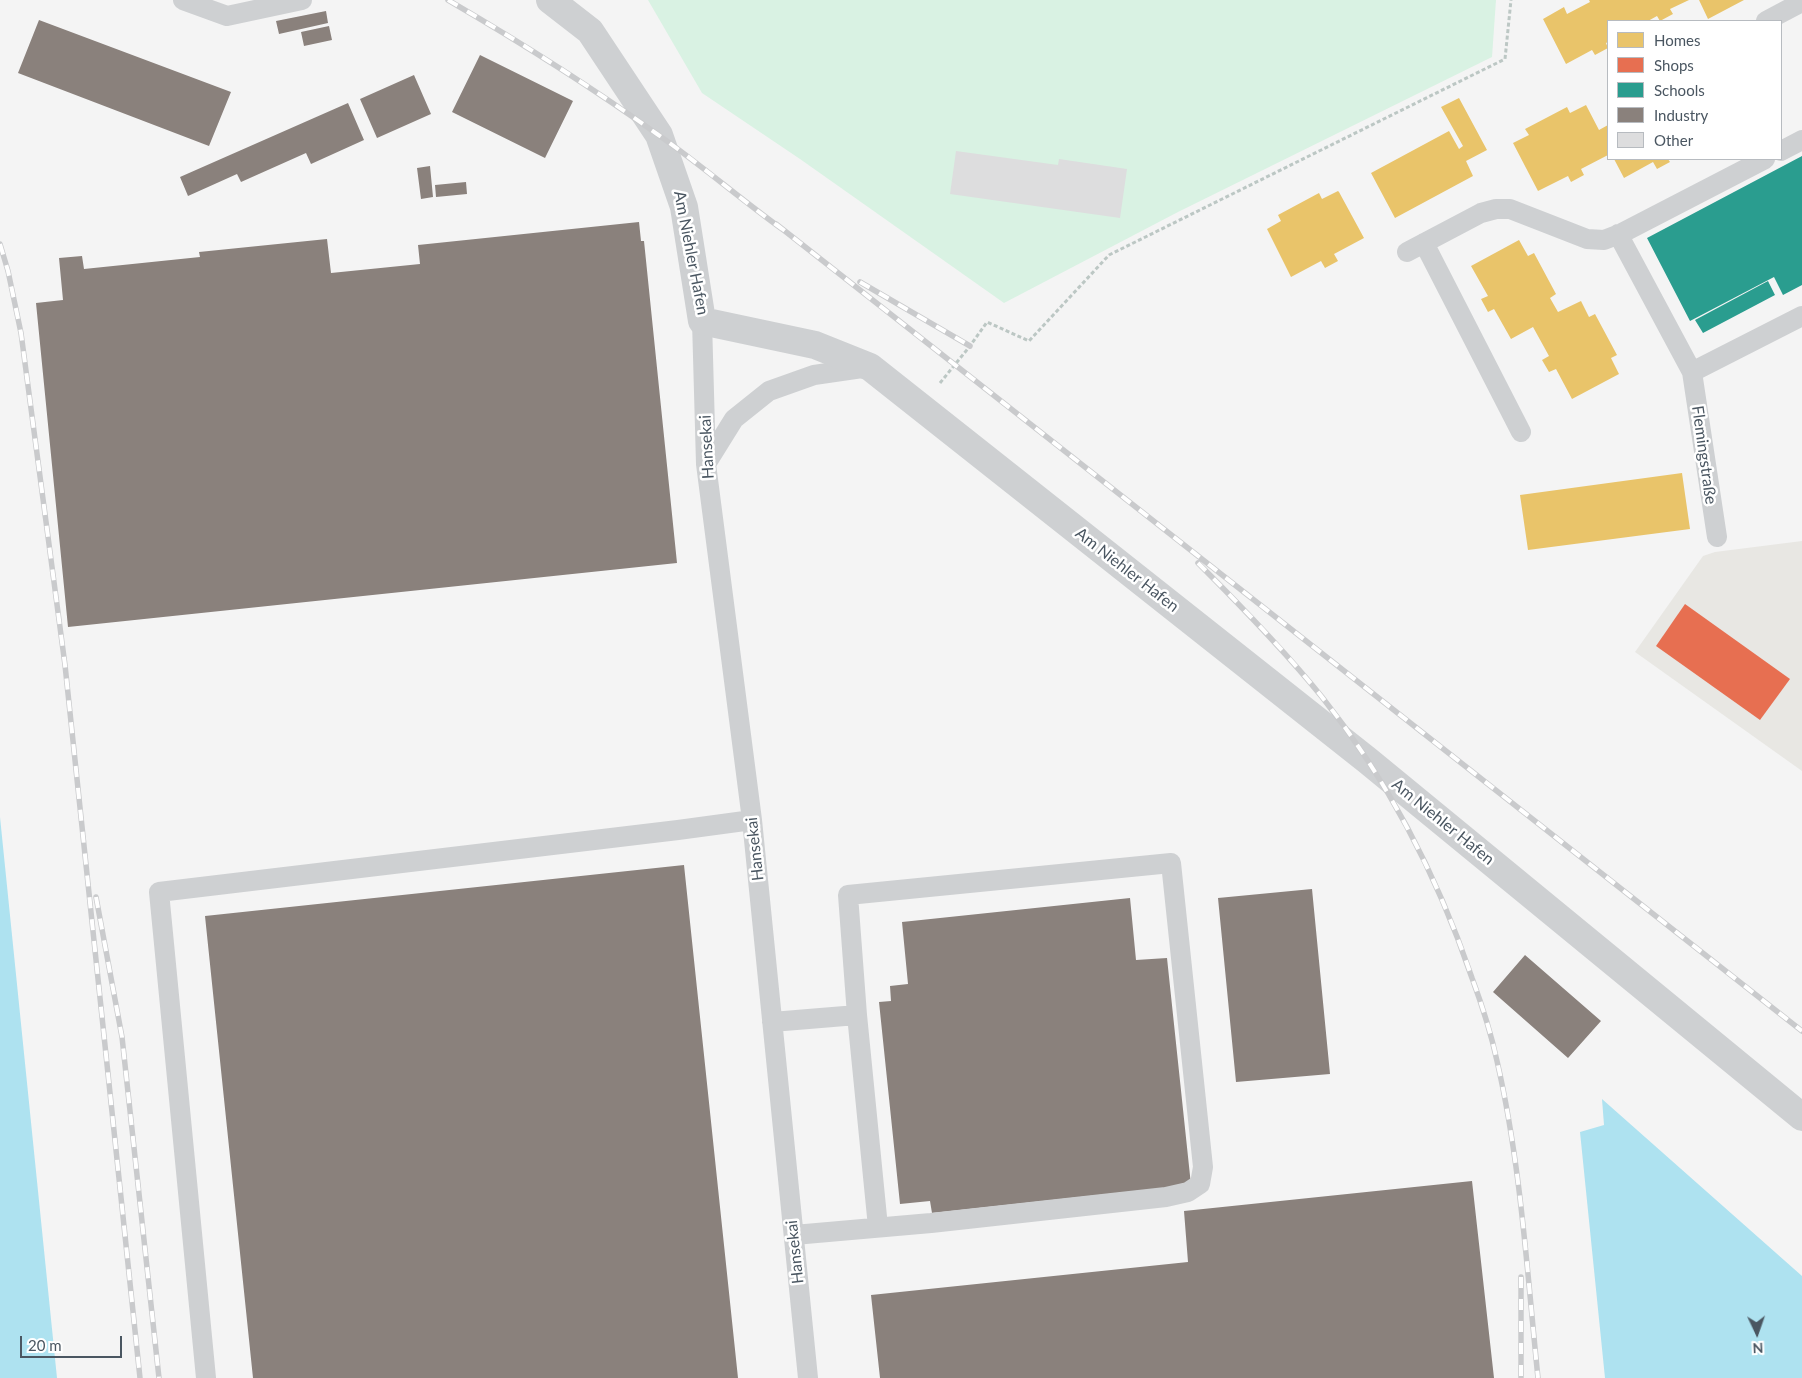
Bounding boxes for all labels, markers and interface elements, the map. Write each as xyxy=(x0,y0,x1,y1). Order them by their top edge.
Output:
legend xyxy=(1607,20,1782,160)
text: Homes xyxy=(1654,31,1700,49)
text: Shops xyxy=(1654,56,1694,74)
text: Schools xyxy=(1654,81,1705,99)
text: Industry xyxy=(1654,106,1708,124)
text: Other xyxy=(1654,131,1693,149)
street label: Am Niehler Hafen xyxy=(670,189,712,317)
street label: Flemingstraße xyxy=(1688,404,1720,506)
street label: Hansekai xyxy=(696,414,718,480)
street label: Am Niehler Hafen xyxy=(1071,524,1183,616)
street label: Am Niehler Hafen xyxy=(1388,775,1498,869)
street label: Hansekai xyxy=(742,816,768,882)
street label: Hansekai xyxy=(782,1219,808,1285)
north arrow xyxy=(1732,1308,1782,1358)
scale bar xyxy=(22,1326,125,1358)
text: 20 m xyxy=(28,1336,62,1354)
text: N xyxy=(1752,1340,1764,1357)

